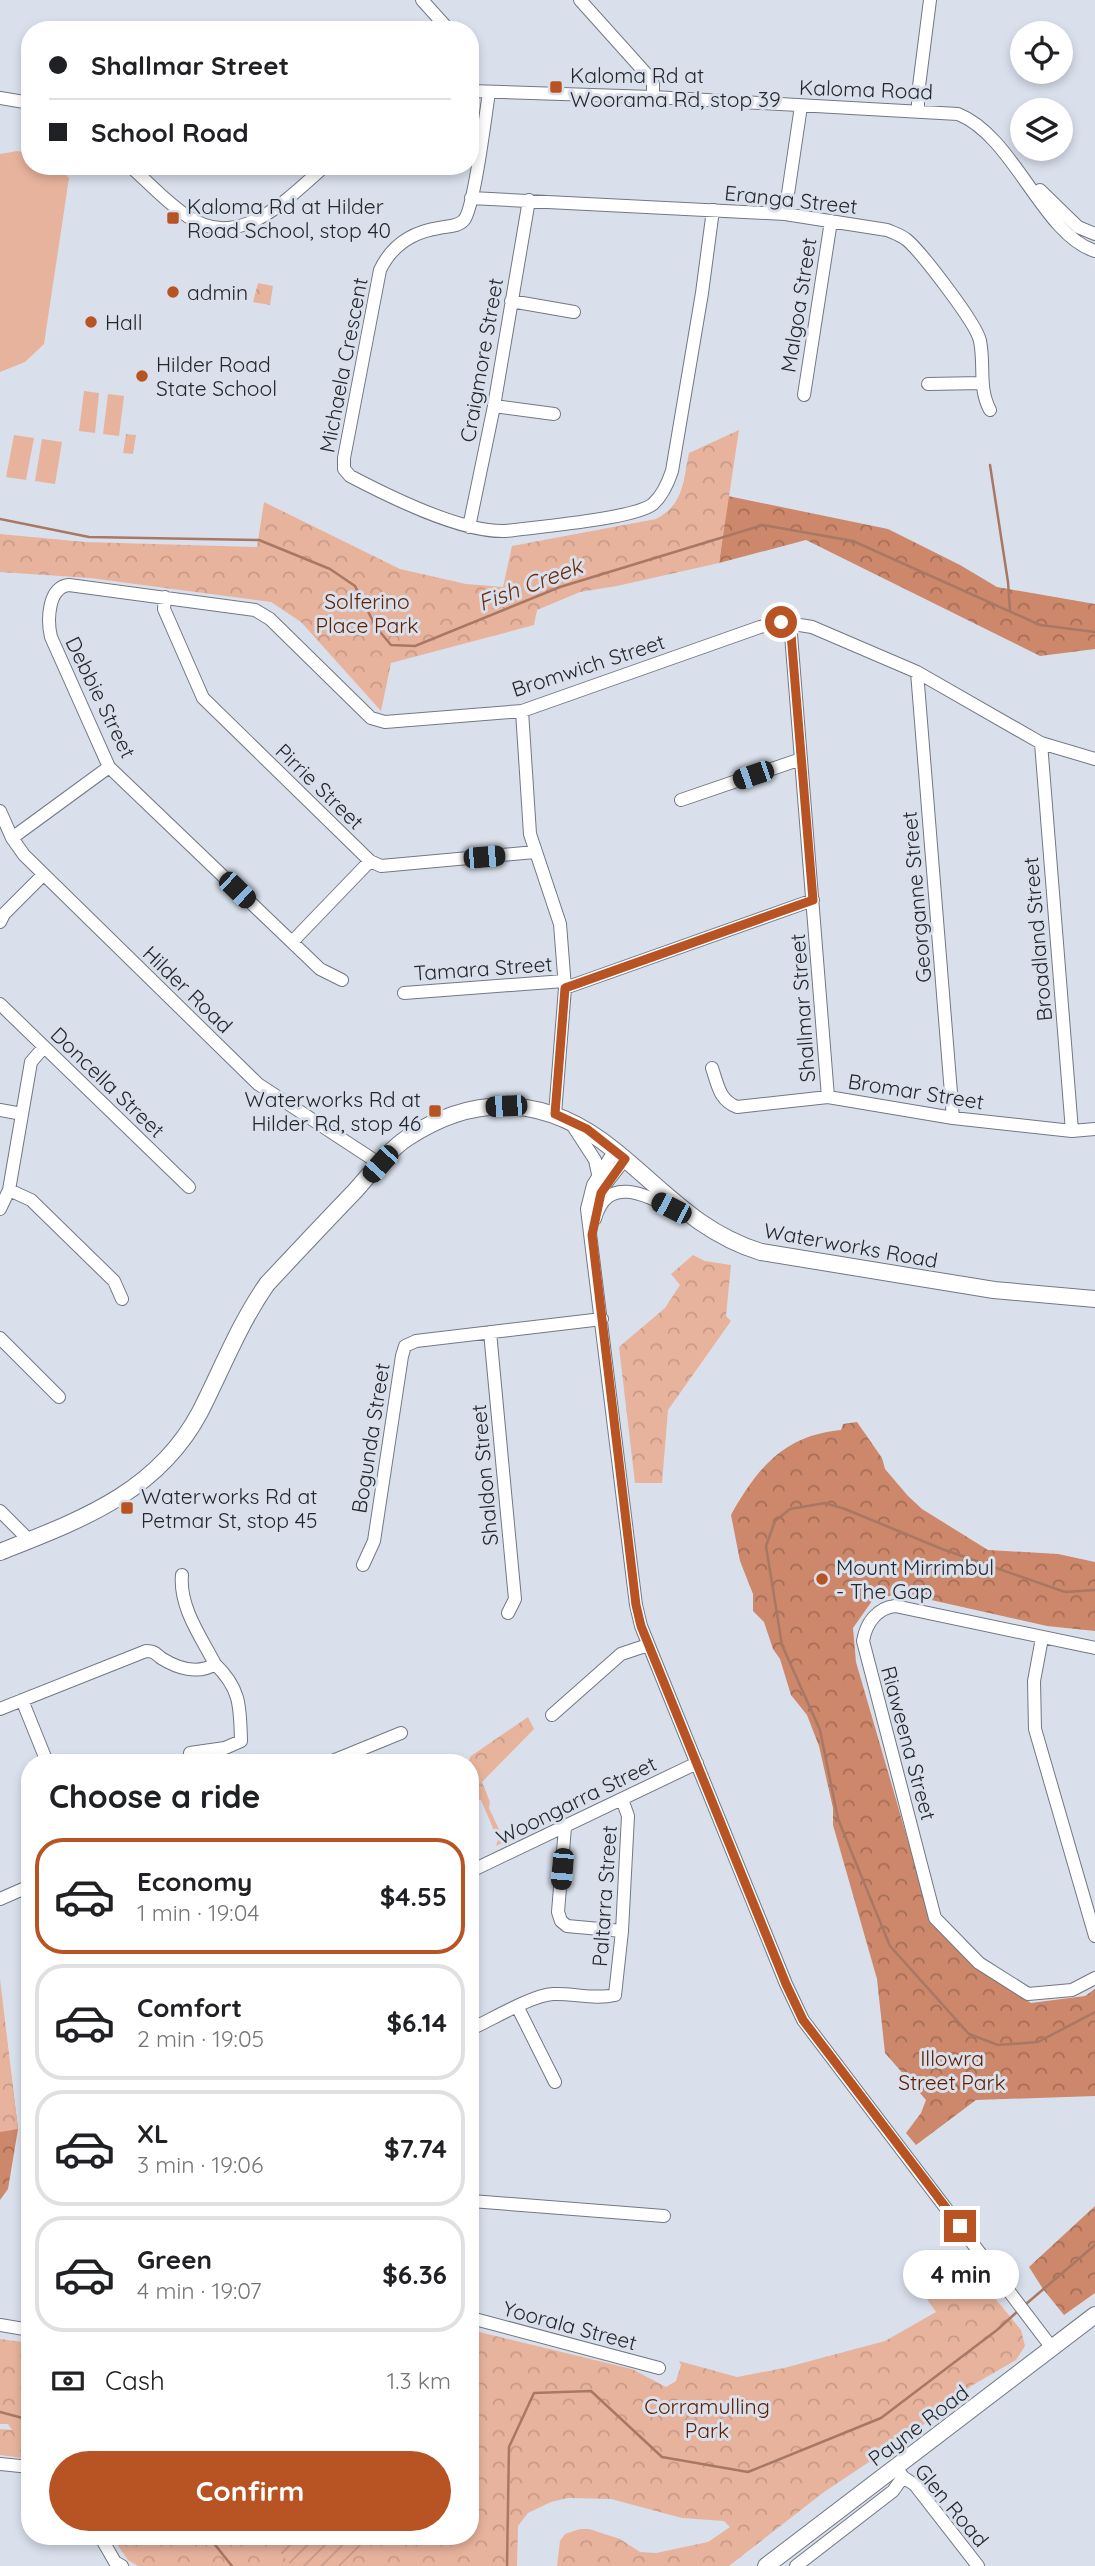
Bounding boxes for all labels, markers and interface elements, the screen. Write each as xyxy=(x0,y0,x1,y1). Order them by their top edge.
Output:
map controls xyxy=(1010,21,1073,161)
button: locate xyxy=(1010,21,1073,84)
text: Shallmar Street xyxy=(91,49,289,82)
place label: Kaloma Rd at Woorama Rd, stop 39 xyxy=(570,62,781,112)
street label: Kaloma Road xyxy=(799,74,933,104)
marker: Kaloma Rd at Woorama Rd, stop 39 xyxy=(548,79,564,95)
button: layers xyxy=(1010,98,1073,161)
text: School Road xyxy=(91,116,249,149)
street label: Eranga Street xyxy=(723,179,859,219)
place label: Kaloma Rd at Hilder Road School, stop 40 xyxy=(187,193,391,243)
marker: Kaloma Rd at Hilder Road School, stop 40 xyxy=(165,210,181,226)
street label: Malgoa Street xyxy=(775,236,821,374)
street label: Michaela Crescent xyxy=(313,275,373,455)
street label: Craigmore Street xyxy=(454,276,508,444)
place label: admin xyxy=(187,279,248,305)
marker: admin xyxy=(165,284,181,300)
place label: Hall xyxy=(105,309,143,335)
marker: Hall xyxy=(83,314,99,330)
place label: Hilder Road State School xyxy=(156,351,277,401)
marker: Hilder Road State School xyxy=(134,368,150,384)
water label: Fish Creek xyxy=(474,550,588,617)
park label: Solferino Place Park xyxy=(315,588,419,638)
route start xyxy=(765,606,797,638)
street label: Bromwich Street xyxy=(508,628,668,702)
street label: Debbie Street xyxy=(60,632,142,762)
street label: Pirrie Street xyxy=(270,738,370,834)
car xyxy=(730,758,777,792)
street label: Georganne Street xyxy=(896,810,936,984)
car xyxy=(463,845,506,869)
street label: Broadland Street xyxy=(1017,856,1057,1022)
car xyxy=(215,868,260,912)
street label: Shallmar Street xyxy=(784,933,820,1083)
street label: Hilder Road xyxy=(138,940,238,1038)
street label: Tamara Street xyxy=(413,950,553,986)
street label: Doncella Street xyxy=(46,1021,170,1143)
street label: Bromar Street xyxy=(846,1067,986,1115)
place label: Waterworks Rd at Hilder Rd, stop 46 xyxy=(245,1086,421,1136)
car xyxy=(485,1094,528,1118)
marker: Waterworks Rd at Hilder Rd, stop 46 xyxy=(427,1103,443,1119)
car xyxy=(359,1141,402,1187)
car xyxy=(648,1189,695,1227)
street label: Waterworks Road xyxy=(762,1217,940,1273)
street label: Bogunda Street xyxy=(345,1361,395,1515)
street label: Shaldon Street xyxy=(465,1403,503,1547)
place label: Waterworks Rd at Petmar St, stop 45 xyxy=(141,1483,317,1533)
marker: Waterworks Rd at Petmar St, stop 45 xyxy=(119,1500,135,1516)
place label: Mount Mirrimbul - The Gap xyxy=(836,1554,994,1604)
marker: Mount Mirrimbul - The Gap xyxy=(814,1571,830,1587)
street label: Riaweena Street xyxy=(876,1663,942,1823)
street label: Woongarra Street xyxy=(492,1750,660,1850)
text: Choose a ride xyxy=(49,1776,261,1816)
street label: Paltarra Street xyxy=(586,1824,622,1968)
car xyxy=(550,1847,575,1891)
icon: car xyxy=(53,1865,116,1928)
text: Economy xyxy=(137,1865,252,1898)
text: $4.55 xyxy=(380,1880,447,1913)
text: 1 min · 19:04 xyxy=(137,1898,259,1927)
icon: car xyxy=(53,1991,116,2054)
text: Comfort xyxy=(137,1991,242,2024)
text: $6.14 xyxy=(387,2006,447,2039)
text: 2 min · 19:05 xyxy=(137,2024,264,2053)
park label: Illowra Street Park xyxy=(898,2045,1006,2095)
icon: car xyxy=(53,2117,116,2180)
text: XL xyxy=(137,2117,169,2150)
text: $7.74 xyxy=(384,2132,447,2165)
text: 3 min · 19:06 xyxy=(137,2150,263,2179)
route end xyxy=(944,2210,976,2242)
icon: car xyxy=(53,2243,116,2306)
text: Green xyxy=(137,2243,212,2276)
callout: 4 min xyxy=(902,2250,1018,2300)
text: $6.36 xyxy=(382,2258,447,2291)
text: 4 min xyxy=(931,2260,991,2289)
text: 4 min · 19:07 xyxy=(137,2276,262,2305)
street label: Yoorala Street xyxy=(500,2295,640,2355)
icon: cash xyxy=(49,2362,87,2400)
text: Cash xyxy=(105,2364,165,2397)
text: 1.3 km xyxy=(387,2366,451,2395)
street label: Payne Road xyxy=(863,2379,973,2471)
park label: Corramulling Park xyxy=(644,2393,770,2443)
button: Confirm xyxy=(49,2451,451,2531)
street label: Glen Road xyxy=(910,2458,994,2552)

